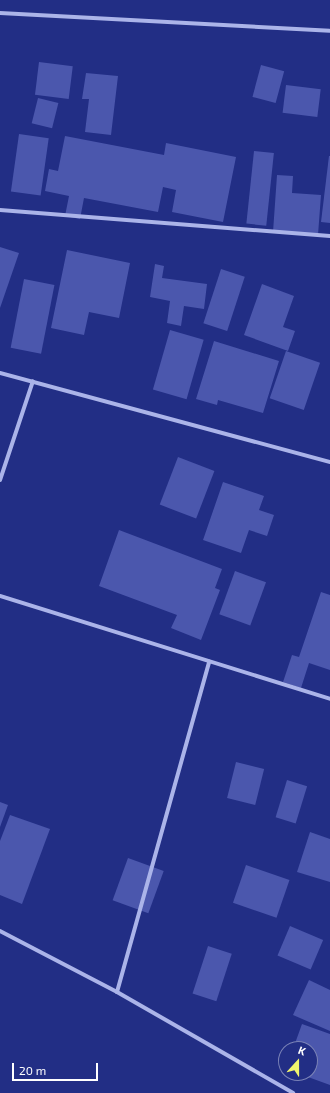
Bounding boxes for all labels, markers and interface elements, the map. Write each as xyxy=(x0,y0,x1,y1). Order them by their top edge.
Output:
north arrow xyxy=(278,1041,318,1081)
text: K xyxy=(297,1043,308,1058)
scale bar xyxy=(14,1055,100,1081)
text: 20 m xyxy=(19,1063,46,1077)

